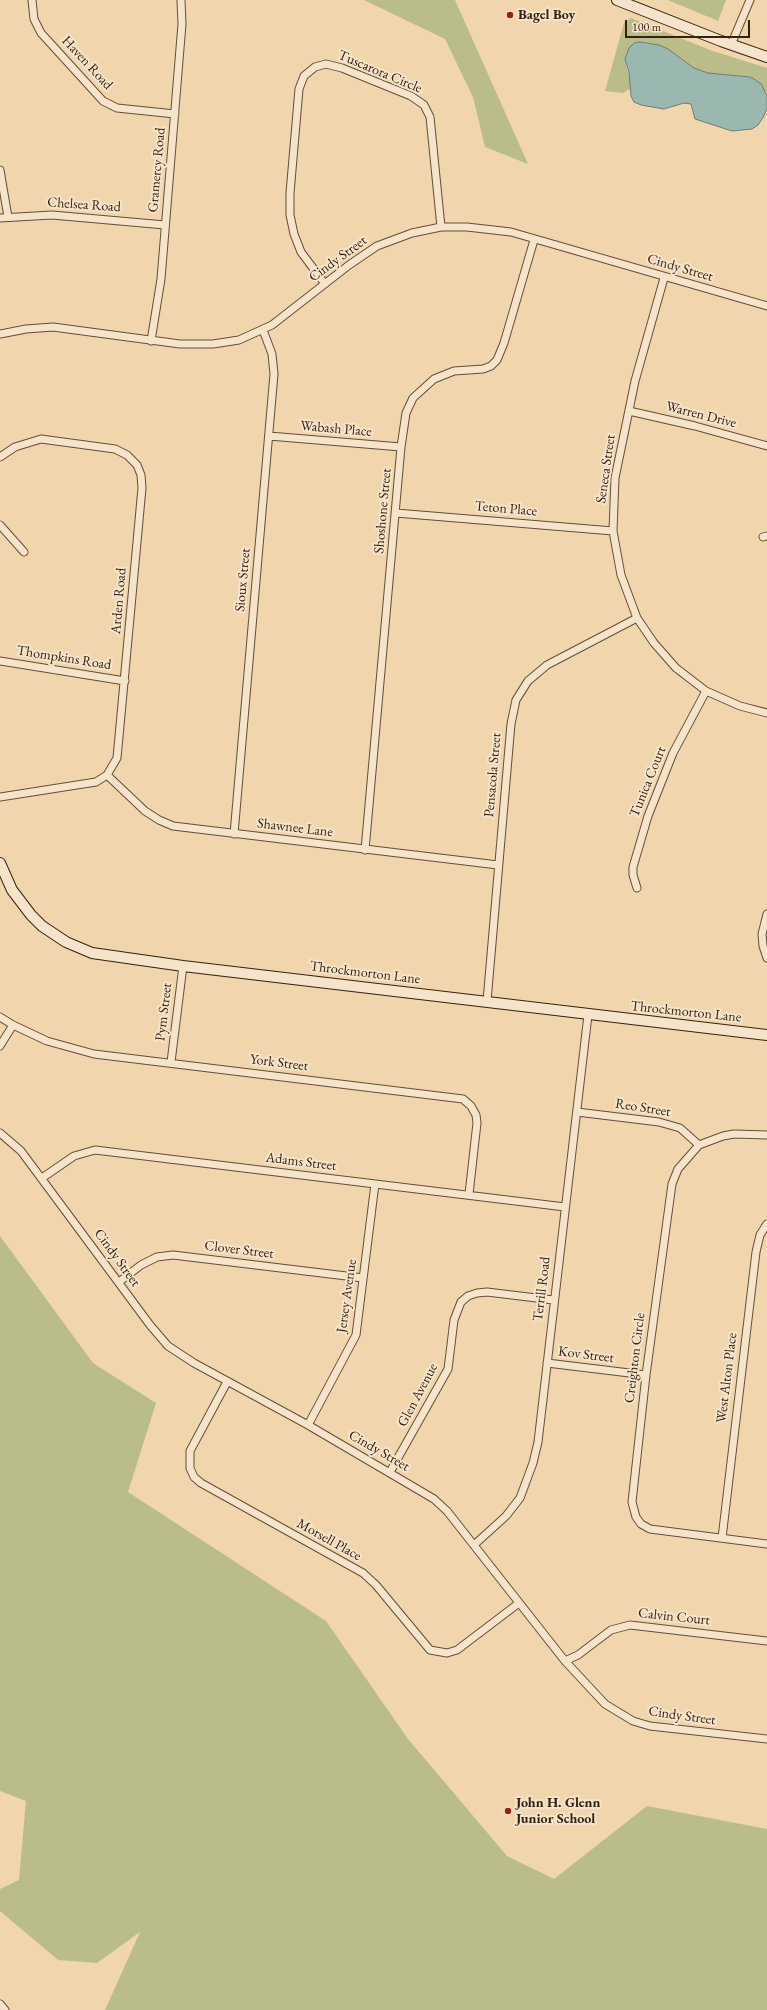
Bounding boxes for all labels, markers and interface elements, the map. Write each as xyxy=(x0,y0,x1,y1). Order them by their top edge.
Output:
place label: Bagel Boy xyxy=(518,7,575,23)
marker: Bagel Boy xyxy=(505,10,515,20)
scale bar xyxy=(627,12,752,38)
text: 100 m xyxy=(632,19,661,35)
street label: Haven Road xyxy=(58,33,116,93)
street label: Tuscarora Circle xyxy=(335,47,425,97)
street label: Gramercy Road xyxy=(145,127,169,213)
street label: Chelsea Road xyxy=(47,194,121,216)
street label: Cindy Street xyxy=(306,232,370,286)
street label: Cindy Street xyxy=(645,251,715,285)
street label: Warren Drive xyxy=(664,398,738,432)
street label: Wabash Place xyxy=(300,418,372,440)
street label: Seneca Street xyxy=(593,434,619,504)
street label: Shoshone Street xyxy=(371,468,395,554)
street label: Teton Place xyxy=(474,498,538,520)
street label: Sioux Street xyxy=(232,547,254,613)
street label: Arden Road xyxy=(108,567,130,635)
street label: Thompkins Road xyxy=(16,642,112,674)
street label: Pensacola Street xyxy=(481,732,505,818)
street label: Tunica Court xyxy=(626,744,670,820)
street label: Shawnee Lane xyxy=(256,815,334,841)
street label: Throckmorton Lane xyxy=(309,958,421,988)
street label: Pym Street xyxy=(152,982,176,1042)
street label: Throckmorton Lane xyxy=(630,998,742,1026)
street label: York Street xyxy=(249,1051,309,1075)
street label: Reo Street xyxy=(614,1095,672,1121)
street label: Adams Street xyxy=(265,1149,337,1175)
street label: Cindy Street xyxy=(90,1226,144,1290)
street label: Clover Street xyxy=(203,1237,275,1263)
street label: Terrill Road xyxy=(530,1256,554,1322)
street label: Jersey Avenue xyxy=(334,1258,360,1334)
street label: Creighton Circle xyxy=(621,1312,649,1404)
street label: West Alton Place xyxy=(713,1332,741,1424)
street label: Kov Street xyxy=(557,1343,615,1367)
street label: Glen Avenue xyxy=(394,1360,442,1430)
street label: Cindy Street xyxy=(346,1427,412,1475)
street label: Morsell Place xyxy=(294,1515,364,1565)
street label: Calvin Court xyxy=(637,1605,711,1629)
street label: Cindy Street xyxy=(647,1703,717,1729)
place label: John H. Glenn Junior School xyxy=(516,1795,600,1828)
marker: John H. Glenn Junior School xyxy=(503,1806,513,1816)

